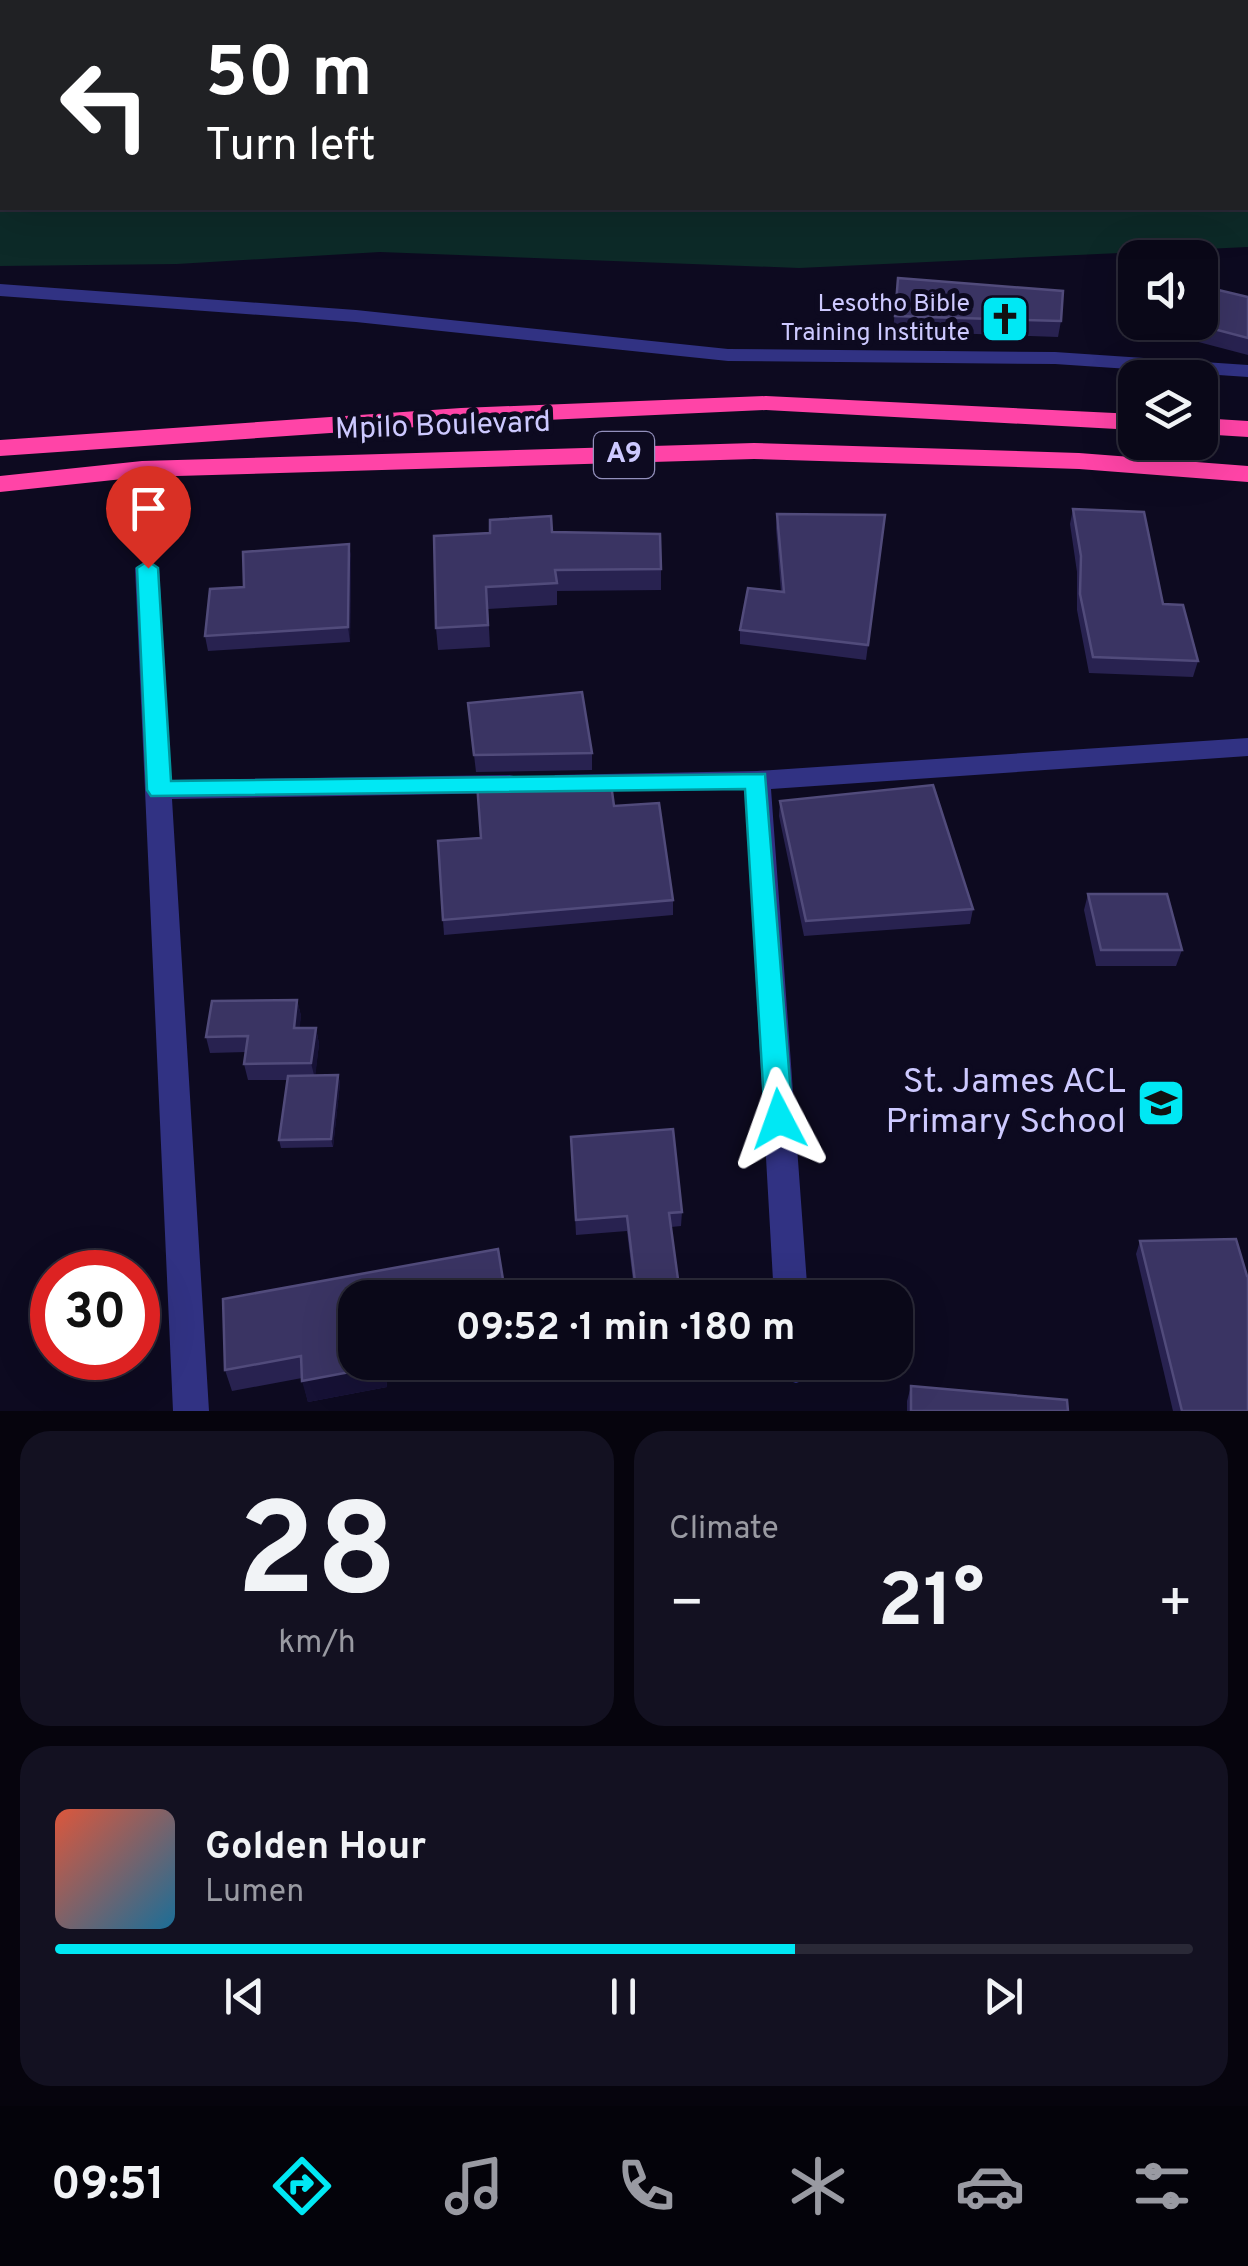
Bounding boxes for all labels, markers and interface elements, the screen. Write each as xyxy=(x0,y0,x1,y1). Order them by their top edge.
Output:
text: 50 m xyxy=(205,32,372,121)
icon: left xyxy=(40,40,170,170)
text: Turn left xyxy=(205,119,376,176)
map controls xyxy=(1118,240,1218,460)
button: sound xyxy=(1118,240,1218,340)
place label: Lesotho Bible Training Institute xyxy=(781,289,970,350)
church icon: Lesotho Bible Training Institute xyxy=(979,293,1031,345)
button: layers xyxy=(1118,360,1218,460)
street label: Mpilo Boulevard xyxy=(334,405,552,449)
road number: A9 xyxy=(594,432,654,478)
pin xyxy=(106,466,191,569)
icon: arrive xyxy=(121,481,176,536)
place label: St. James ACL Primary School xyxy=(885,1061,1126,1145)
position arrow xyxy=(727,1067,831,1171)
school or university icon: St. James ACL Primary School xyxy=(1135,1077,1187,1129)
speed limit sign: 30 xyxy=(30,1250,160,1380)
text: 09:52 · 1 min · 180 m xyxy=(456,1305,795,1354)
text: 28 xyxy=(236,1476,398,1641)
text: Climate xyxy=(669,1510,779,1550)
text: 21° xyxy=(877,1558,985,1653)
text: − xyxy=(669,1571,704,1641)
text: + xyxy=(1158,1571,1193,1641)
text: km/h xyxy=(278,1624,356,1664)
text: Golden Hour xyxy=(205,1824,426,1873)
text: Lumen xyxy=(205,1873,304,1913)
icon: previous xyxy=(217,1969,272,2024)
icon: pause xyxy=(596,1969,651,2024)
icon: next xyxy=(976,1969,1031,2024)
icon: directions xyxy=(267,2151,337,2221)
icon: music xyxy=(439,2151,509,2221)
icon: phone xyxy=(611,2151,681,2221)
icon: climate xyxy=(783,2151,853,2221)
icon: car xyxy=(955,2151,1025,2221)
icon: filters xyxy=(1127,2151,1197,2221)
text: 09:51 xyxy=(51,2158,165,2215)

